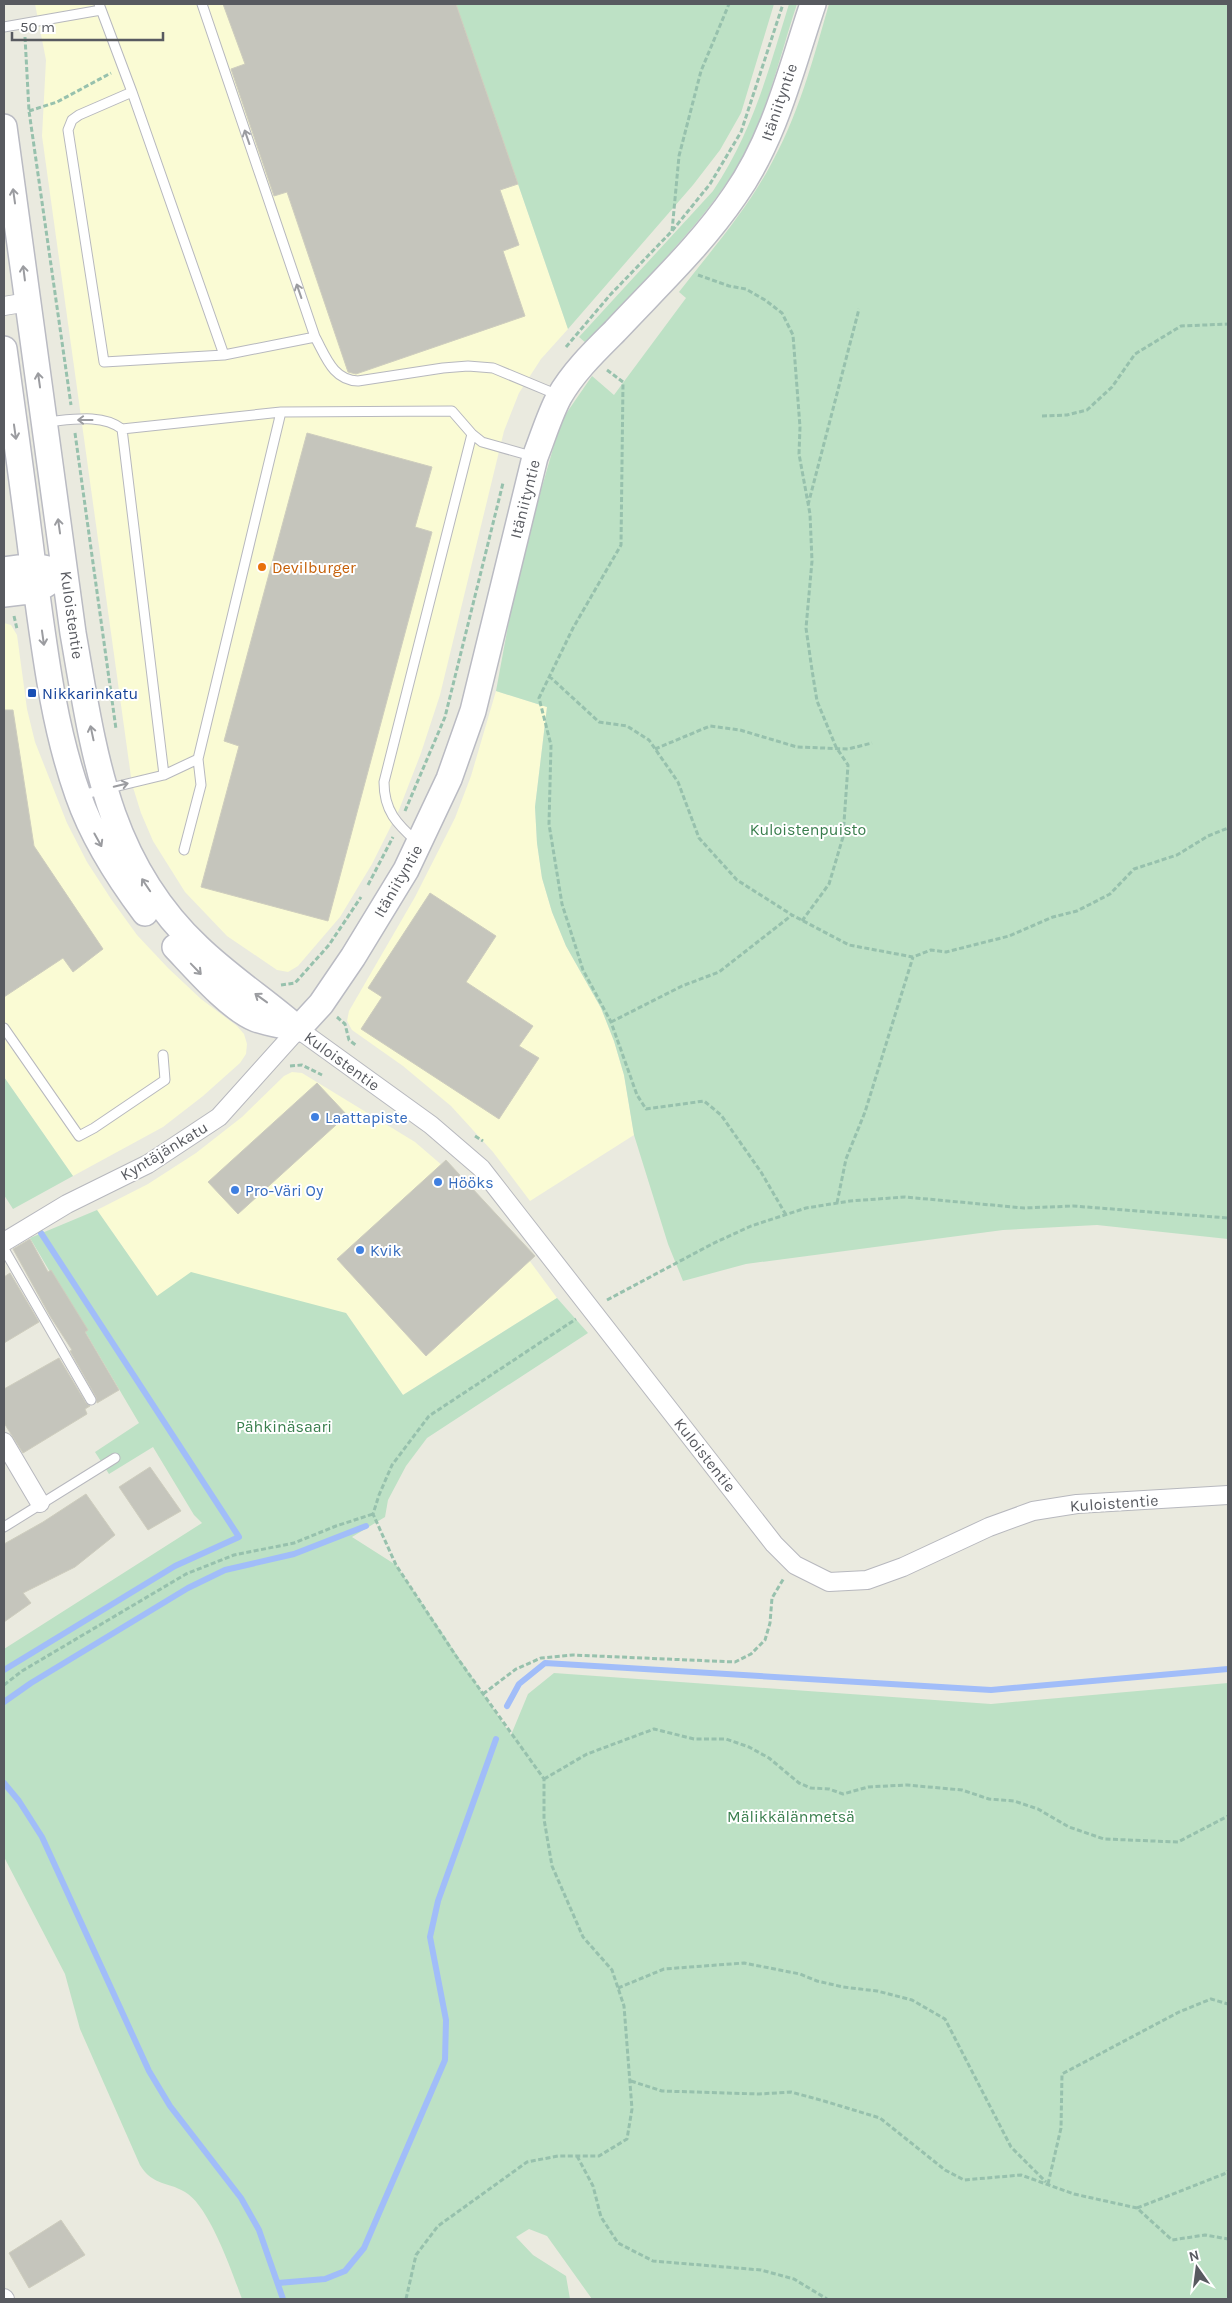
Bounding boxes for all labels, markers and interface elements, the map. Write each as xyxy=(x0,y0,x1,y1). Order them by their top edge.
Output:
scale bar xyxy=(12,10,164,42)
text: 50 m xyxy=(20,18,55,36)
street label: Itäniityntie xyxy=(757,61,801,143)
one-way arrow xyxy=(242,130,252,146)
one-way arrow xyxy=(8,188,18,204)
one-way arrow xyxy=(19,265,29,281)
one-way arrow xyxy=(294,284,303,300)
one-way arrow xyxy=(34,372,44,388)
one-way arrow xyxy=(77,415,93,425)
one-way arrow xyxy=(10,423,20,439)
street label: Itäniityntie xyxy=(506,458,544,540)
one-way arrow xyxy=(53,518,63,534)
place label: Devilburger xyxy=(272,558,356,577)
marker: Devilburger xyxy=(256,561,268,573)
street label: Kuloistentie xyxy=(56,570,88,660)
one-way arrow xyxy=(39,630,49,646)
place label: Nikkarinkatu xyxy=(42,684,138,703)
marker: Nikkarinkatu xyxy=(26,687,38,699)
one-way arrow xyxy=(87,725,96,741)
one-way arrow xyxy=(112,780,128,789)
park label: Kuloistenpuisto xyxy=(750,820,866,839)
one-way arrow xyxy=(94,832,103,847)
street label: Itäniityntie xyxy=(370,841,426,921)
one-way arrow xyxy=(140,878,150,892)
one-way arrow xyxy=(190,963,202,975)
one-way arrow xyxy=(255,992,268,1003)
street label: Kuloistentie xyxy=(301,1027,383,1095)
place label: Laattapiste xyxy=(325,1108,408,1127)
marker: Laattapiste xyxy=(309,1111,321,1123)
street label: Kyntäjänkatu xyxy=(117,1117,211,1185)
place label: Hööks xyxy=(448,1173,494,1192)
marker: Hööks xyxy=(432,1176,444,1188)
place label: Pro-Väri Oy xyxy=(245,1181,324,1200)
marker: Pro-Väri Oy xyxy=(229,1184,241,1196)
place label: Kvik xyxy=(370,1241,402,1260)
marker: Kvik xyxy=(354,1244,366,1256)
street label: Kuloistentie xyxy=(670,1414,740,1496)
park label: Pähkinäsaari xyxy=(236,1417,332,1436)
street label: Kuloistentie xyxy=(1069,1490,1159,1516)
park label: Mälikkälänmetsä xyxy=(727,1807,855,1826)
north arrow xyxy=(1172,2243,1222,2293)
text: N xyxy=(1187,2246,1201,2265)

